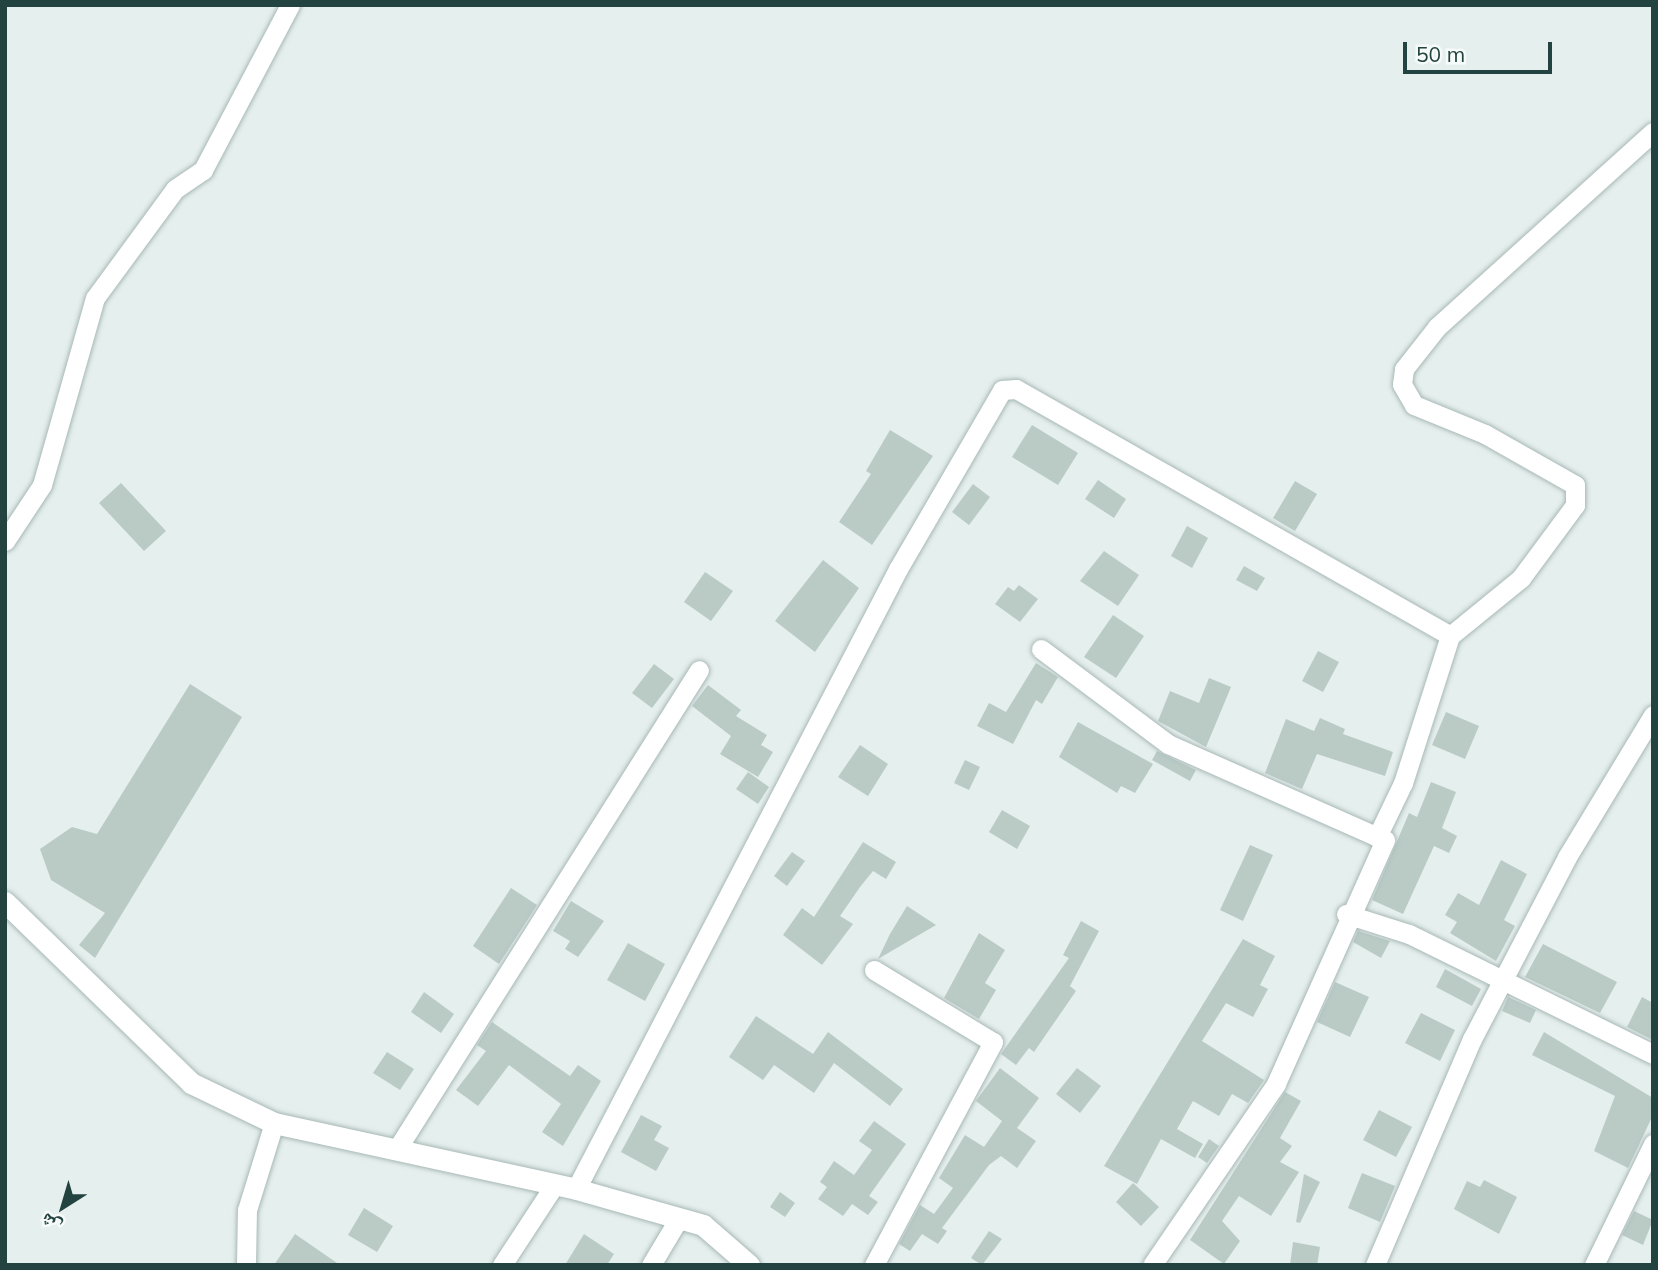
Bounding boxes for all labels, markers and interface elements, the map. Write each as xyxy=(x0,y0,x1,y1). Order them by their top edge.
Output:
scale bar xyxy=(1406,28,1555,72)
text: 50 m xyxy=(1416,41,1465,67)
north arrow xyxy=(28,1172,98,1242)
text: ش xyxy=(35,1208,66,1239)

